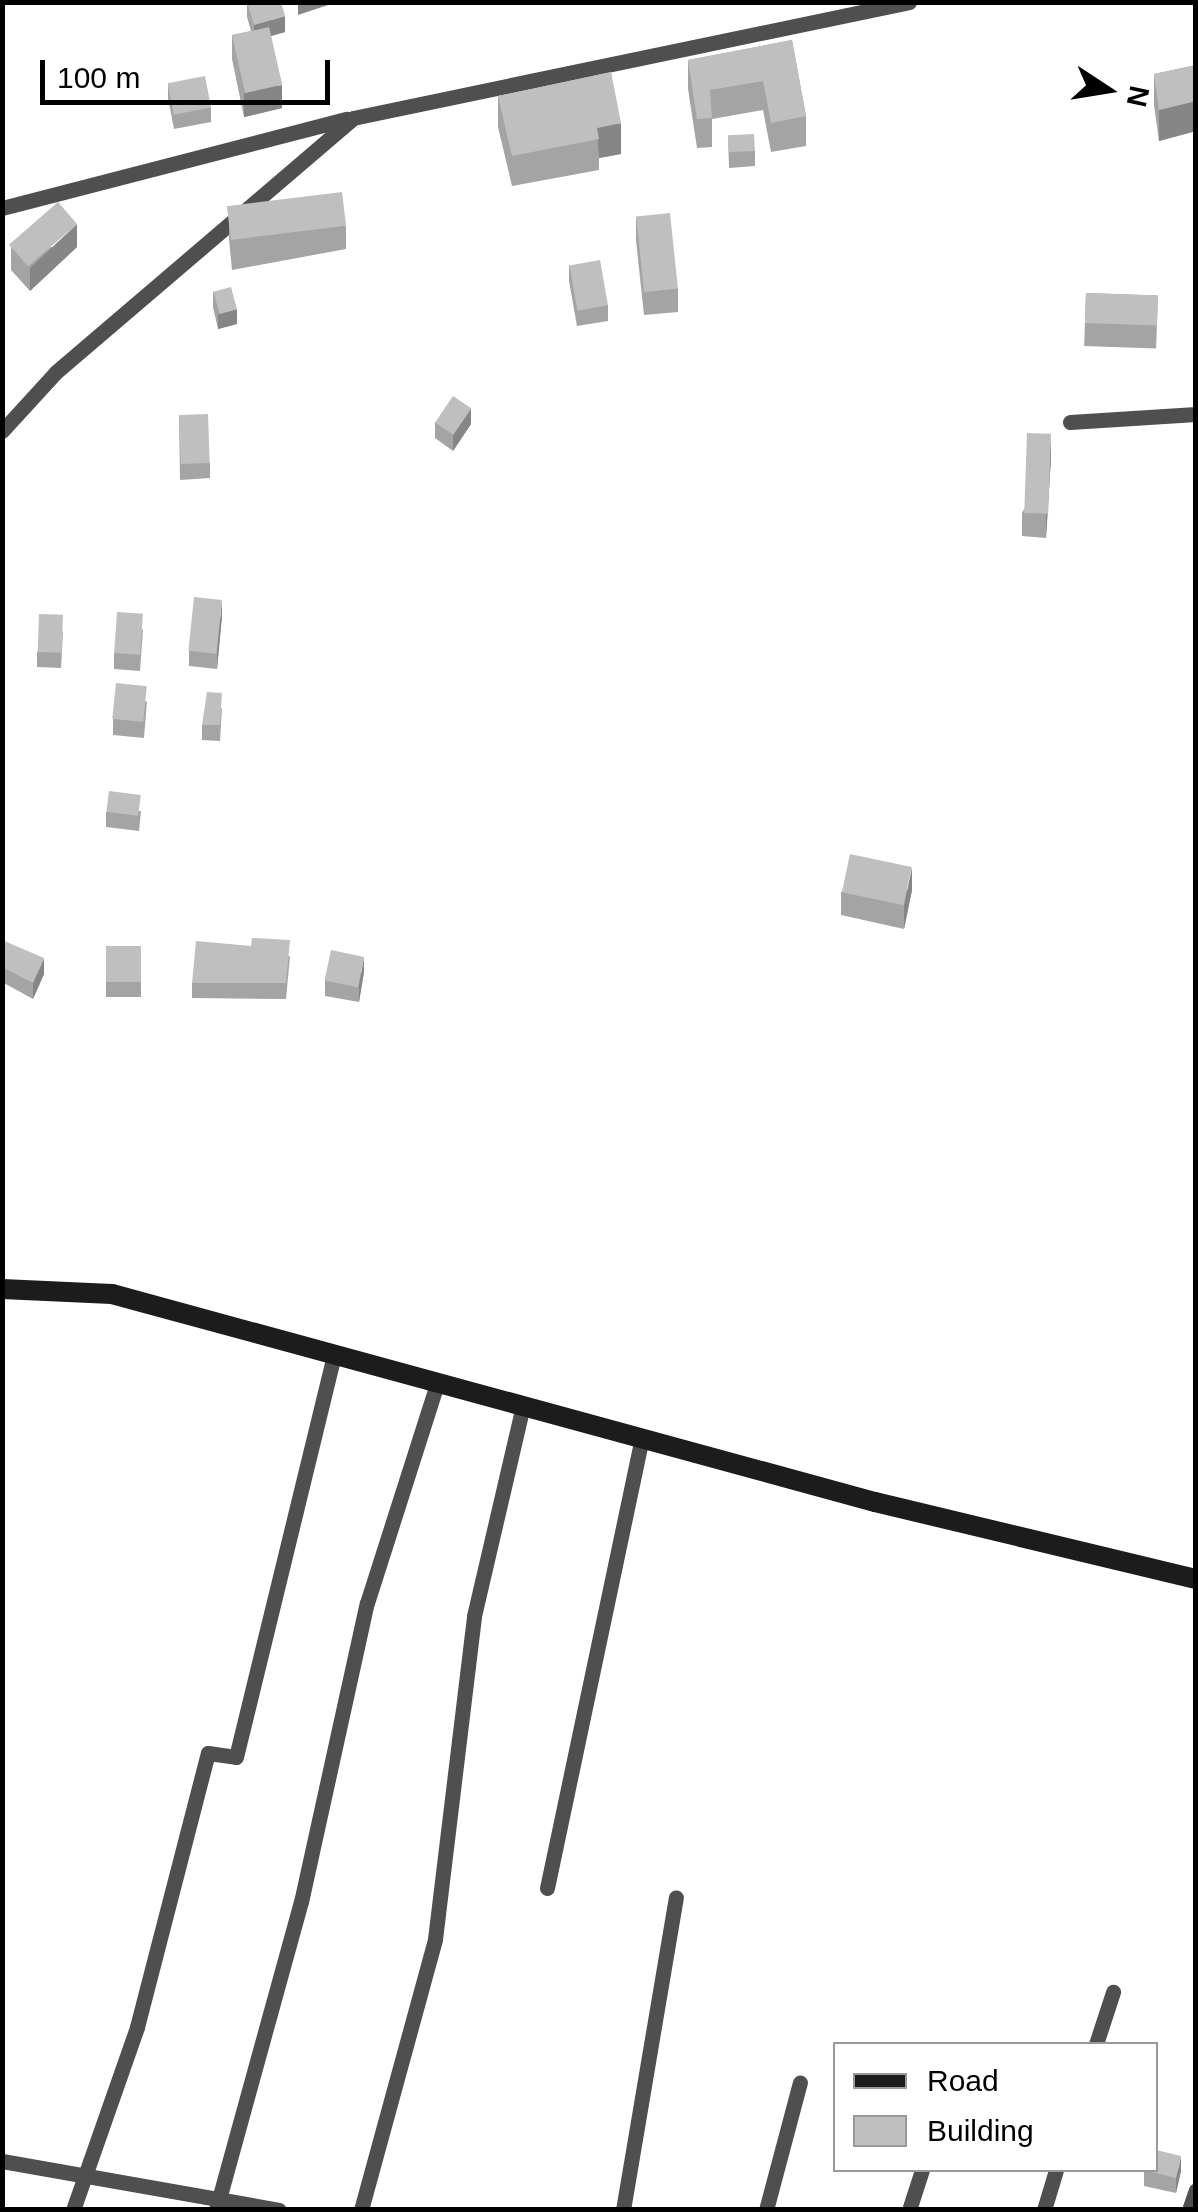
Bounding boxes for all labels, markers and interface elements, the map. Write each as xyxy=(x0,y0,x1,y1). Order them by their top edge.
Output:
scale bar xyxy=(45,40,335,102)
north arrow xyxy=(1058,40,1158,140)
text: 100 m xyxy=(57,61,140,94)
text: N xyxy=(1121,83,1155,109)
legend xyxy=(833,2042,1158,2172)
text: Road xyxy=(927,2064,999,2097)
text: Building xyxy=(927,2114,1034,2147)

